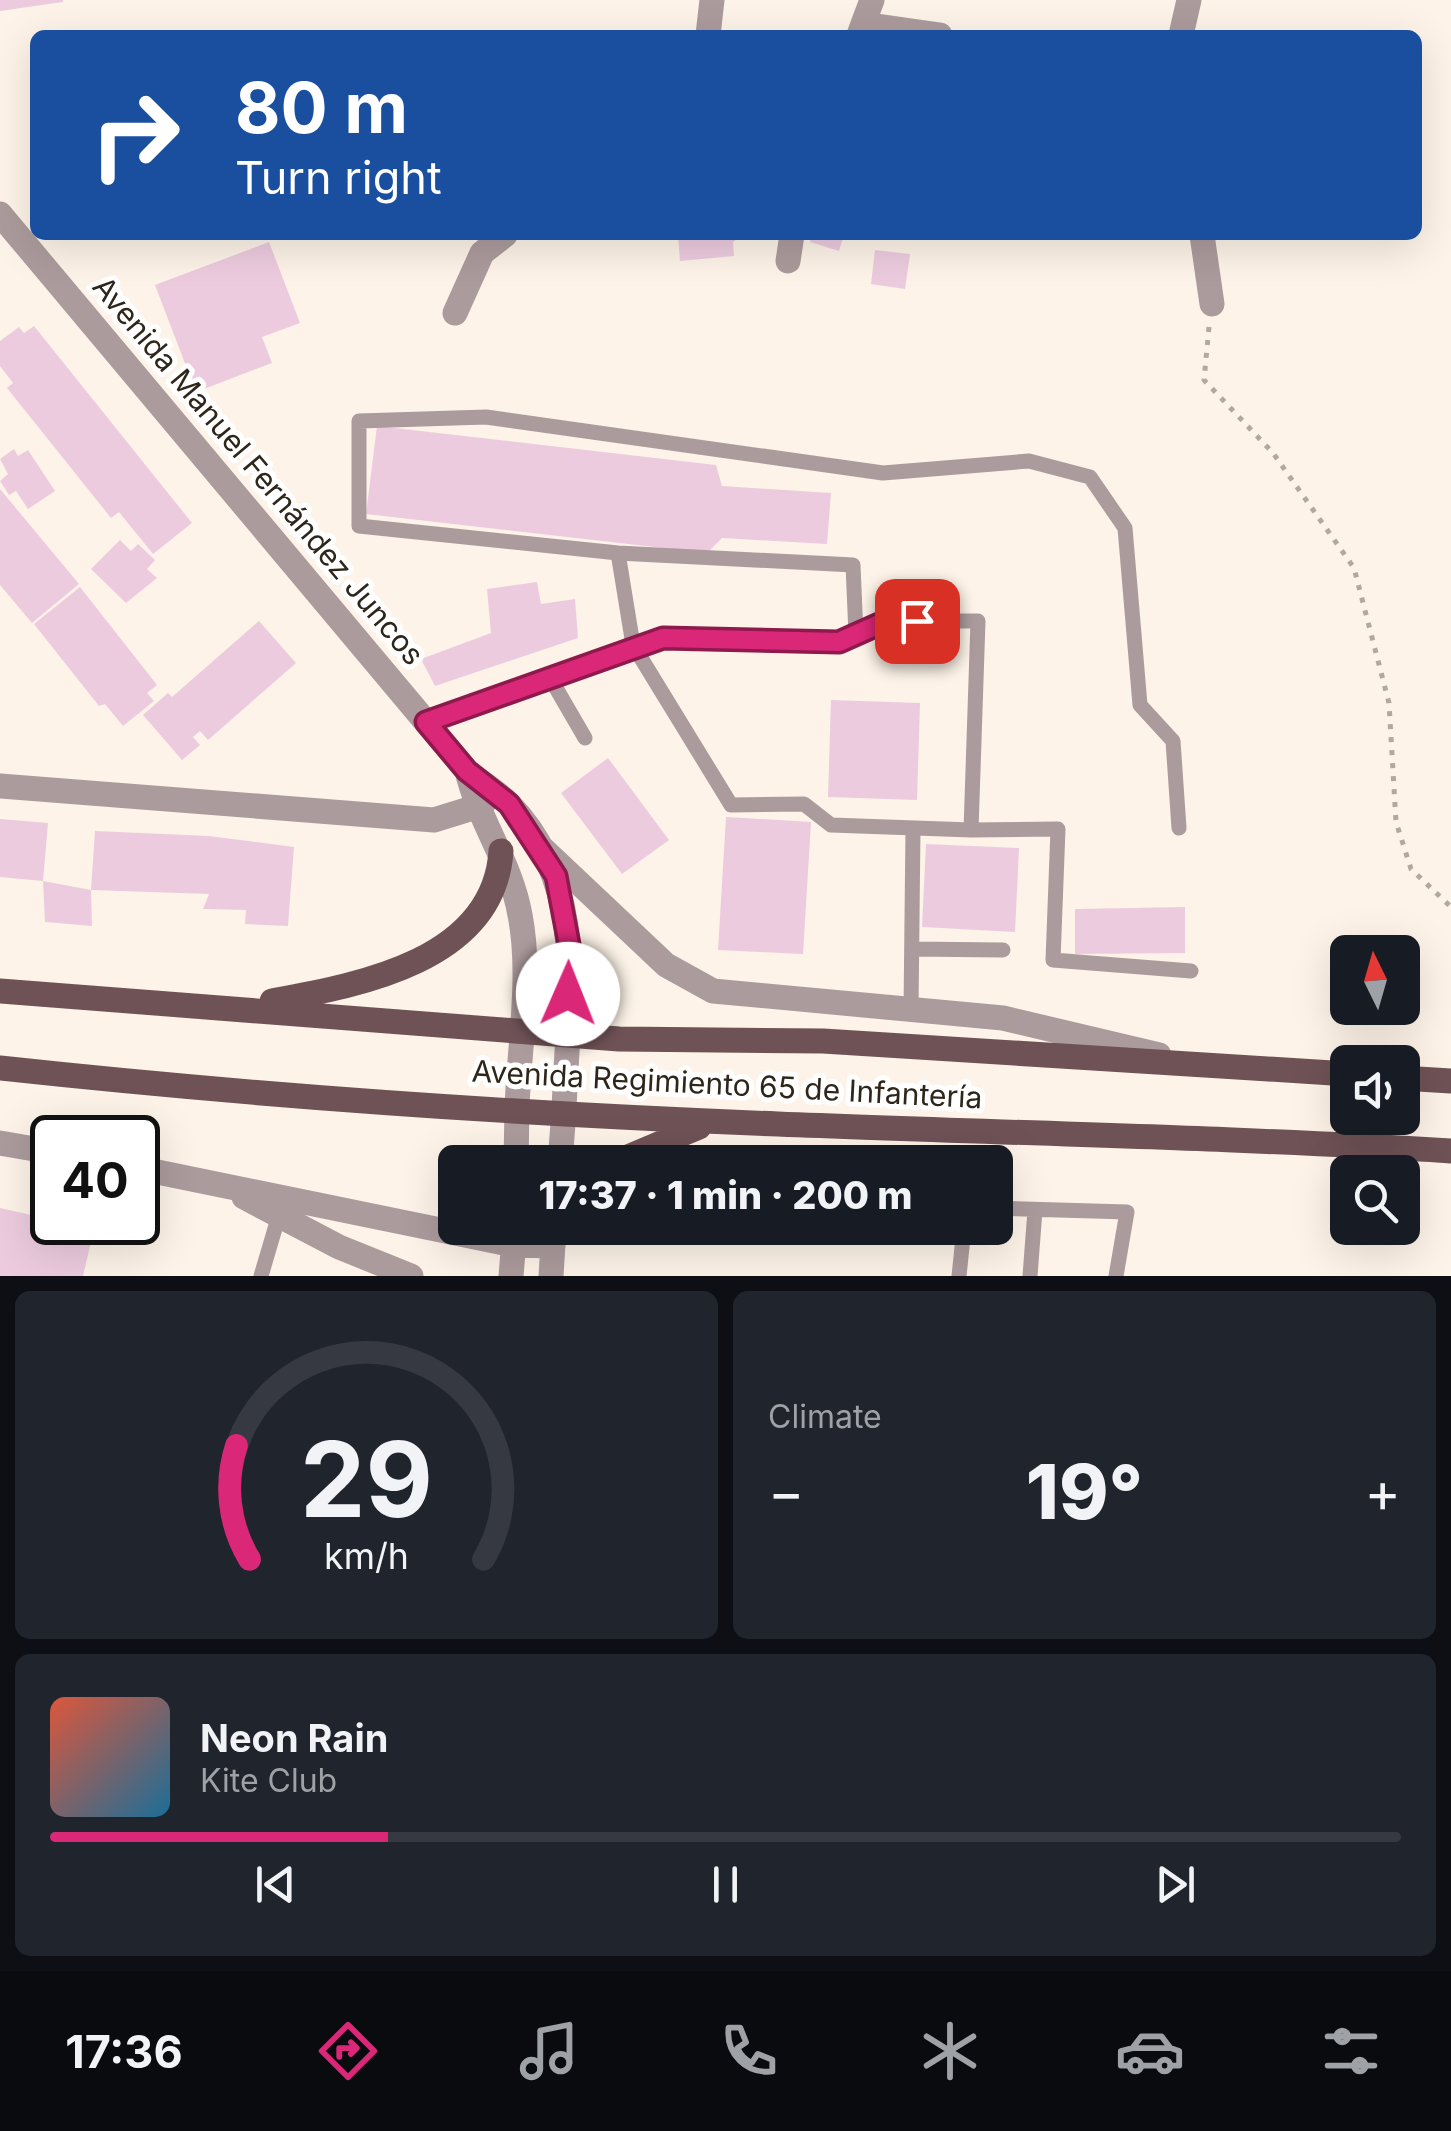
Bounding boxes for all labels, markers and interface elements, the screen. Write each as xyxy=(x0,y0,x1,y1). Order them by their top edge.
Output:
text: 80 m xyxy=(235,65,408,150)
icon: right xyxy=(70,70,200,200)
text: Turn right xyxy=(235,150,442,205)
street label: Avenida Manuel Fernández Juncos xyxy=(86,269,432,672)
pin xyxy=(875,579,960,664)
icon: arrive xyxy=(890,594,945,649)
north arrow xyxy=(1330,935,1420,1025)
map controls xyxy=(1330,935,1420,1245)
position arrow xyxy=(516,942,620,1046)
button: sound xyxy=(1330,1045,1420,1135)
street label: Avenida Regimiento 65 de Infantería xyxy=(471,1053,983,1115)
speed limit sign: 40 xyxy=(30,1115,160,1245)
button: search xyxy=(1330,1155,1420,1245)
text: 17:37 · 1 min · 200 m xyxy=(538,1172,913,1218)
text: Climate xyxy=(768,1397,882,1436)
text: 29 xyxy=(300,1416,433,1542)
text: 19° xyxy=(1026,1446,1143,1537)
text: − xyxy=(768,1459,804,1525)
text: + xyxy=(1365,1459,1401,1525)
text: km/h xyxy=(324,1534,409,1578)
text: Neon Rain xyxy=(200,1715,388,1761)
text: Kite Club xyxy=(200,1761,337,1800)
icon: previous xyxy=(248,1857,303,1912)
icon: pause xyxy=(698,1857,753,1912)
icon: next xyxy=(1148,1857,1203,1912)
icon: directions xyxy=(313,2016,383,2086)
icon: music xyxy=(514,2016,584,2086)
icon: phone xyxy=(714,2016,784,2086)
icon: climate xyxy=(915,2016,985,2086)
icon: car xyxy=(1115,2016,1185,2086)
icon: filters xyxy=(1316,2016,1386,2086)
text: 17:36 xyxy=(65,2024,183,2079)

